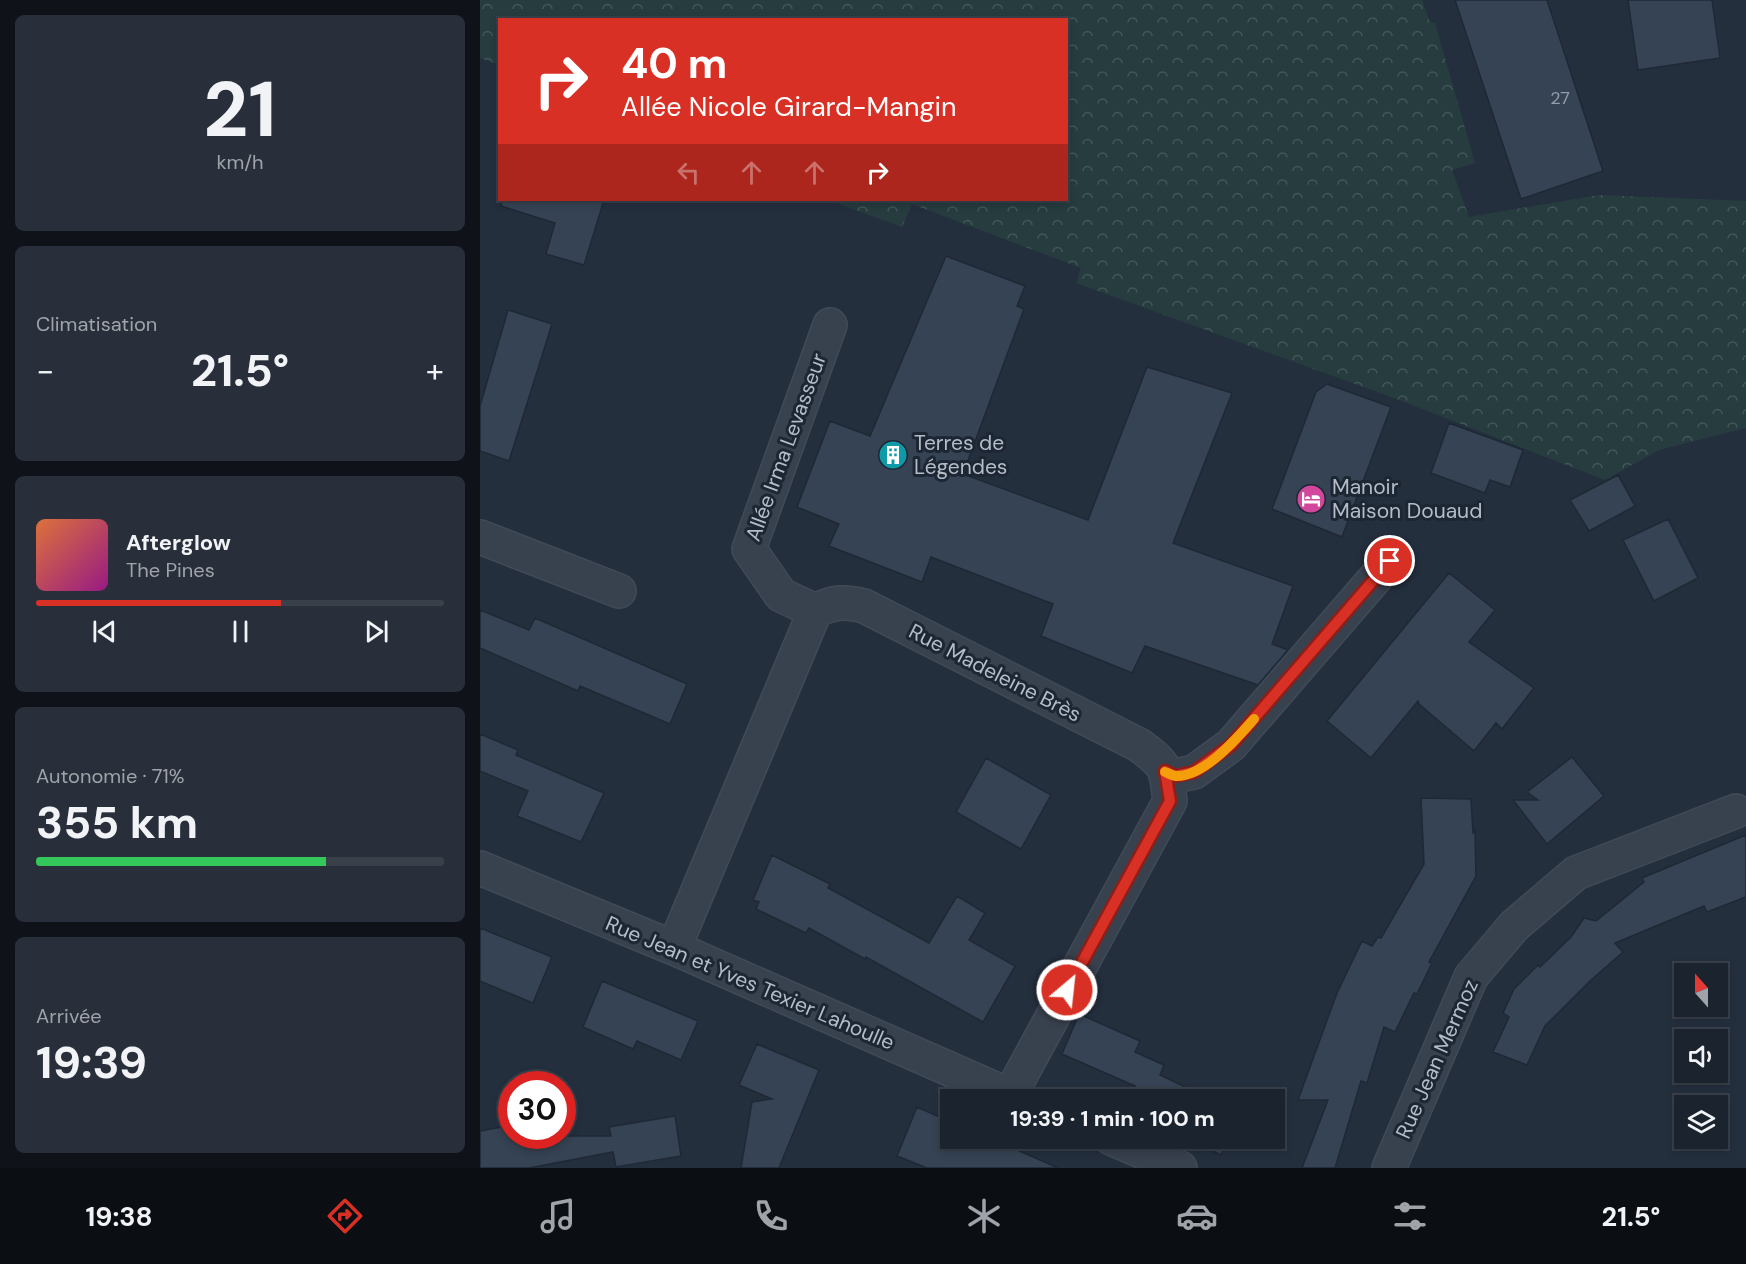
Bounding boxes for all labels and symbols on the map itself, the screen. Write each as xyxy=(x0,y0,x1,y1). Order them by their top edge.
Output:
house number: 27 xyxy=(1550,86,1570,110)
street label: Allée Irma Levasseur xyxy=(739,349,833,545)
place label: Terres de Légendes xyxy=(914,429,1007,481)
building icon: Terres de Légendes xyxy=(877,439,909,471)
place label: Manoir Maison Douaud xyxy=(1332,473,1482,525)
hotel icon: Manoir Maison Douaud xyxy=(1295,483,1327,515)
pin xyxy=(1364,535,1415,586)
street label: Rue Madeleine Brès xyxy=(904,617,1086,729)
street label: Rue Jean et Yves Texier Lahoulle xyxy=(601,909,899,1057)
position arrow xyxy=(1035,958,1099,1022)
north arrow xyxy=(1674,963,1728,1017)
street label: Rue Jean Mermoz xyxy=(1389,975,1485,1143)
speed limit sign: 30 xyxy=(498,1071,576,1149)

